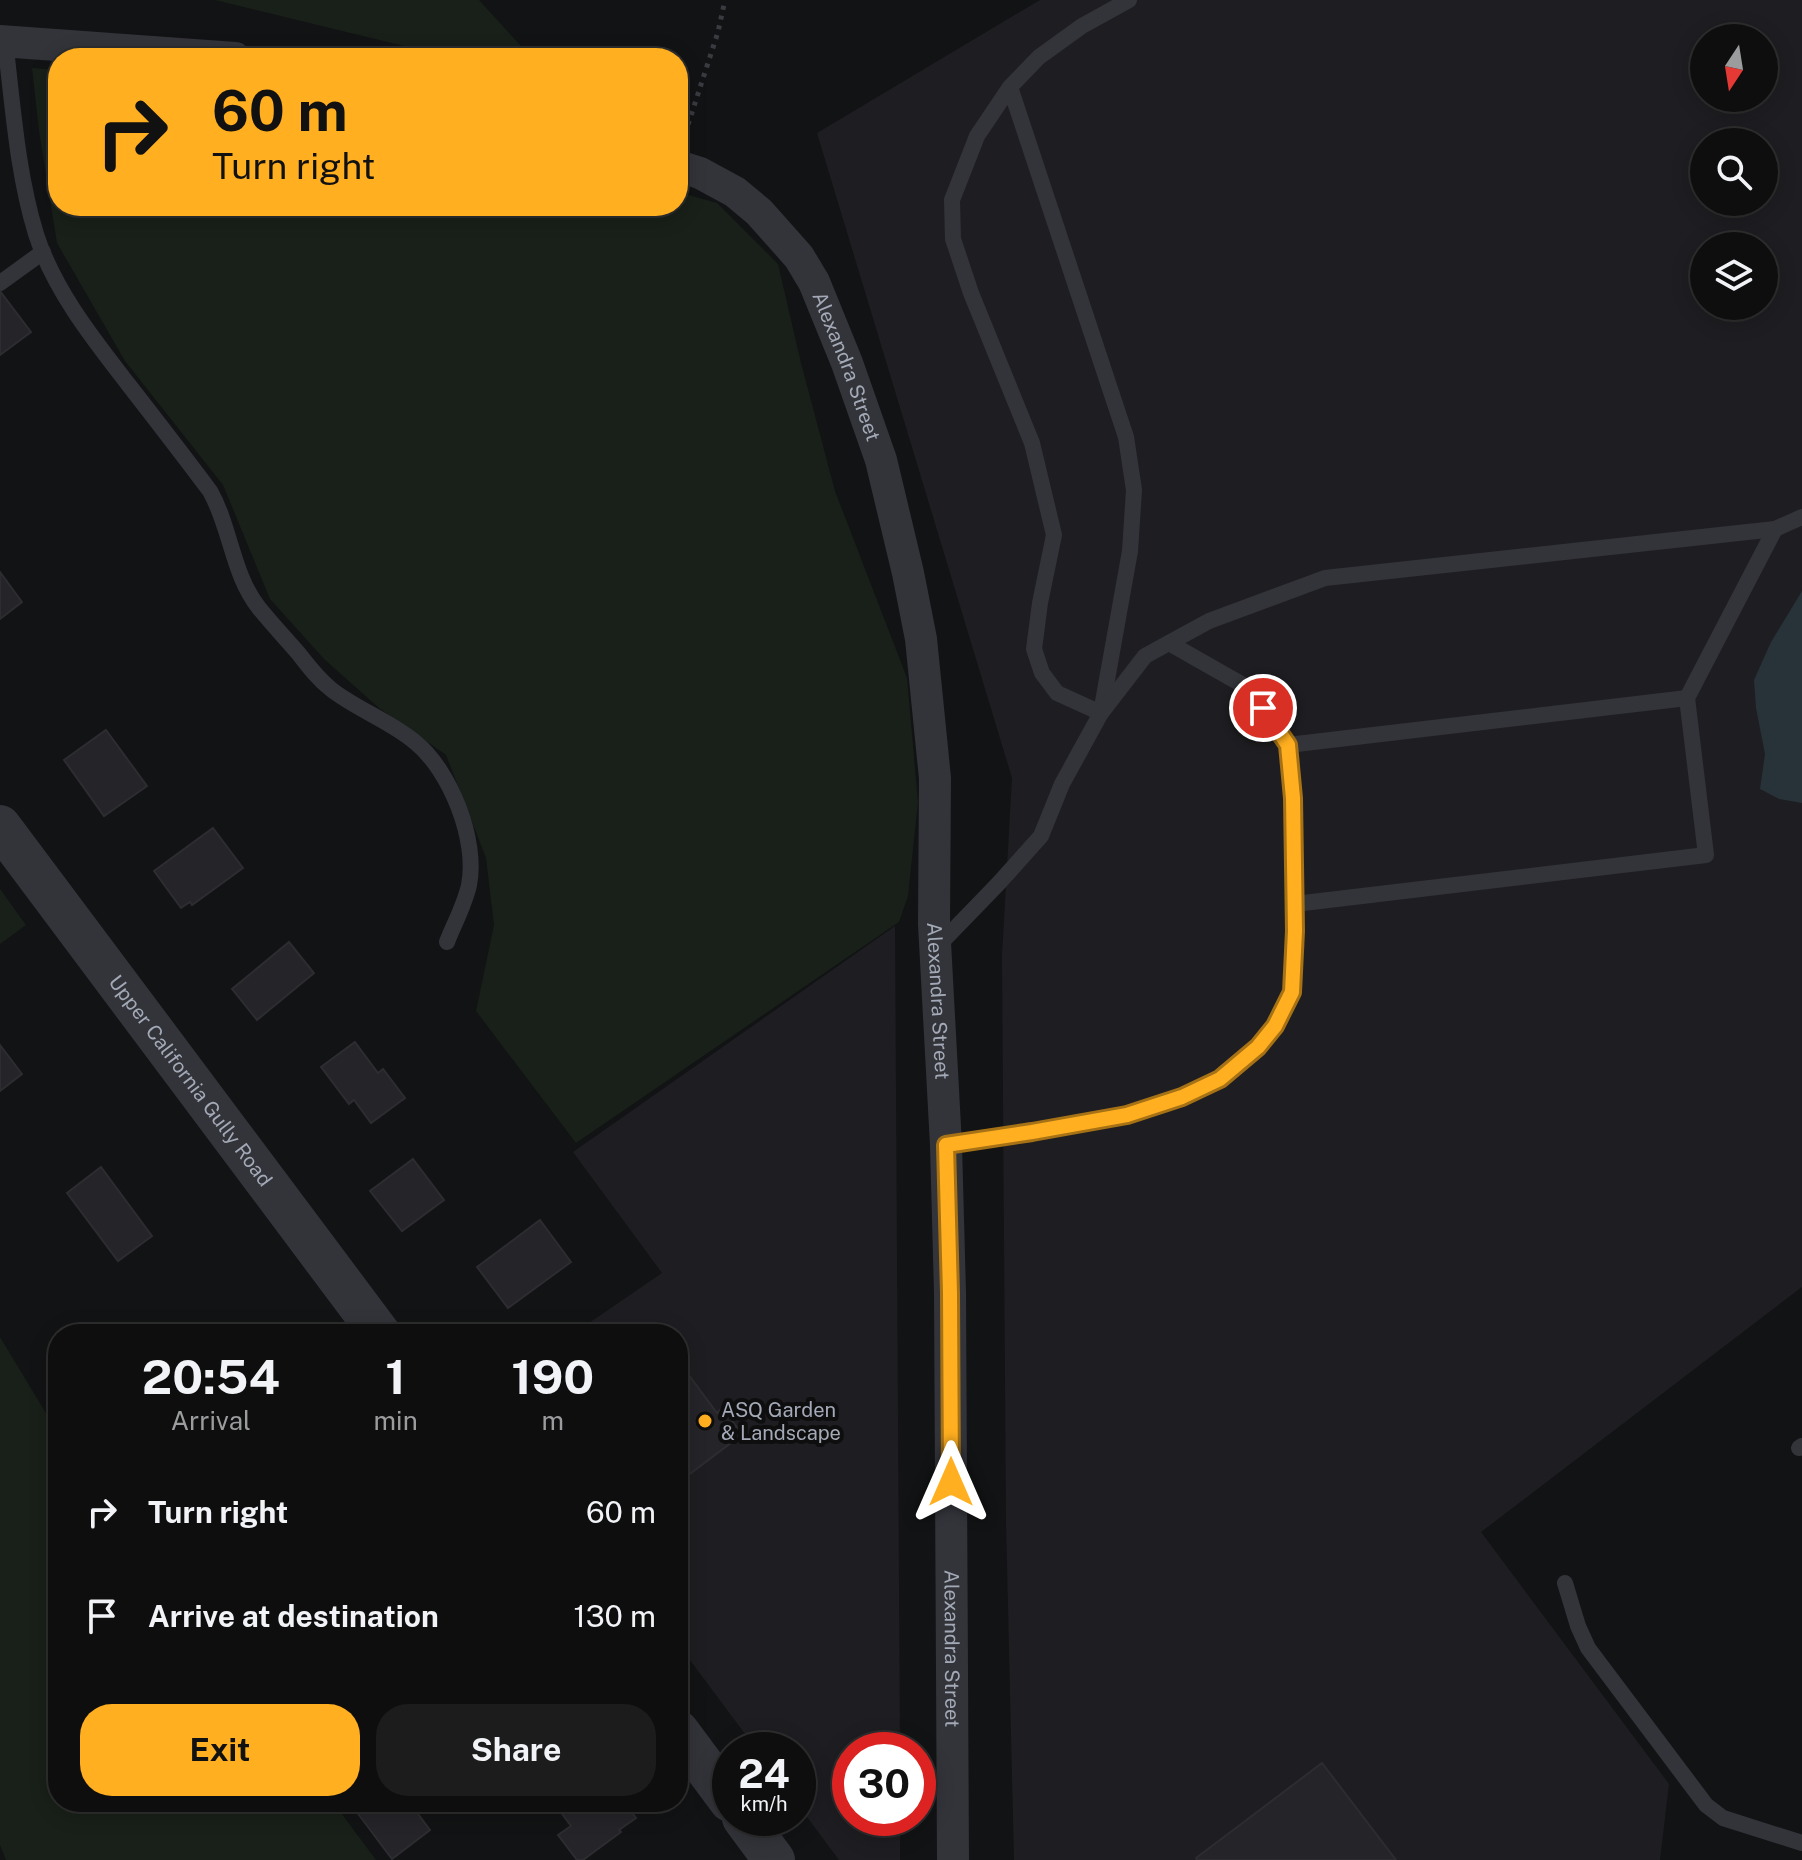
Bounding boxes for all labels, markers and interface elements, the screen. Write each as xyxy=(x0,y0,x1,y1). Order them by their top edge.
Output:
north arrow xyxy=(1690,24,1778,112)
map controls xyxy=(1690,24,1778,320)
text: 60 m xyxy=(212,78,348,144)
icon: right xyxy=(80,80,184,184)
button: search xyxy=(1690,128,1778,216)
text: Turn right xyxy=(212,145,375,187)
button: layers xyxy=(1690,232,1778,320)
street label: Alexandra Street xyxy=(807,288,885,444)
pin xyxy=(1229,674,1297,742)
icon: arrive xyxy=(1241,686,1285,730)
street label: Alexandra Street xyxy=(922,922,954,1080)
street label: Upper California Gully Road xyxy=(104,970,277,1191)
text: 20:54 xyxy=(142,1348,280,1405)
text: 1 xyxy=(385,1348,406,1405)
text: 190 xyxy=(511,1348,594,1405)
place label: ASQ Garden & Landscape xyxy=(721,1398,841,1445)
text: Arrival xyxy=(171,1405,251,1436)
text: min xyxy=(374,1405,418,1436)
text: m xyxy=(542,1405,564,1436)
marker: ASQ Garden & Landscape xyxy=(696,1412,714,1430)
position arrow xyxy=(909,1440,993,1524)
icon: right xyxy=(80,1490,124,1534)
text: Turn right xyxy=(148,1494,288,1530)
text: 60 m xyxy=(586,1494,656,1530)
street label: Alexandra Street xyxy=(939,1570,964,1728)
icon: arrive xyxy=(80,1594,124,1638)
text: Arrive at destination xyxy=(148,1598,439,1634)
text: 130 m xyxy=(573,1598,656,1634)
button: Exit xyxy=(80,1704,360,1796)
button: Share xyxy=(376,1704,656,1796)
speed limit sign: 30 xyxy=(832,1732,936,1836)
text: 24 xyxy=(738,1750,790,1797)
text: km/h xyxy=(740,1792,788,1816)

